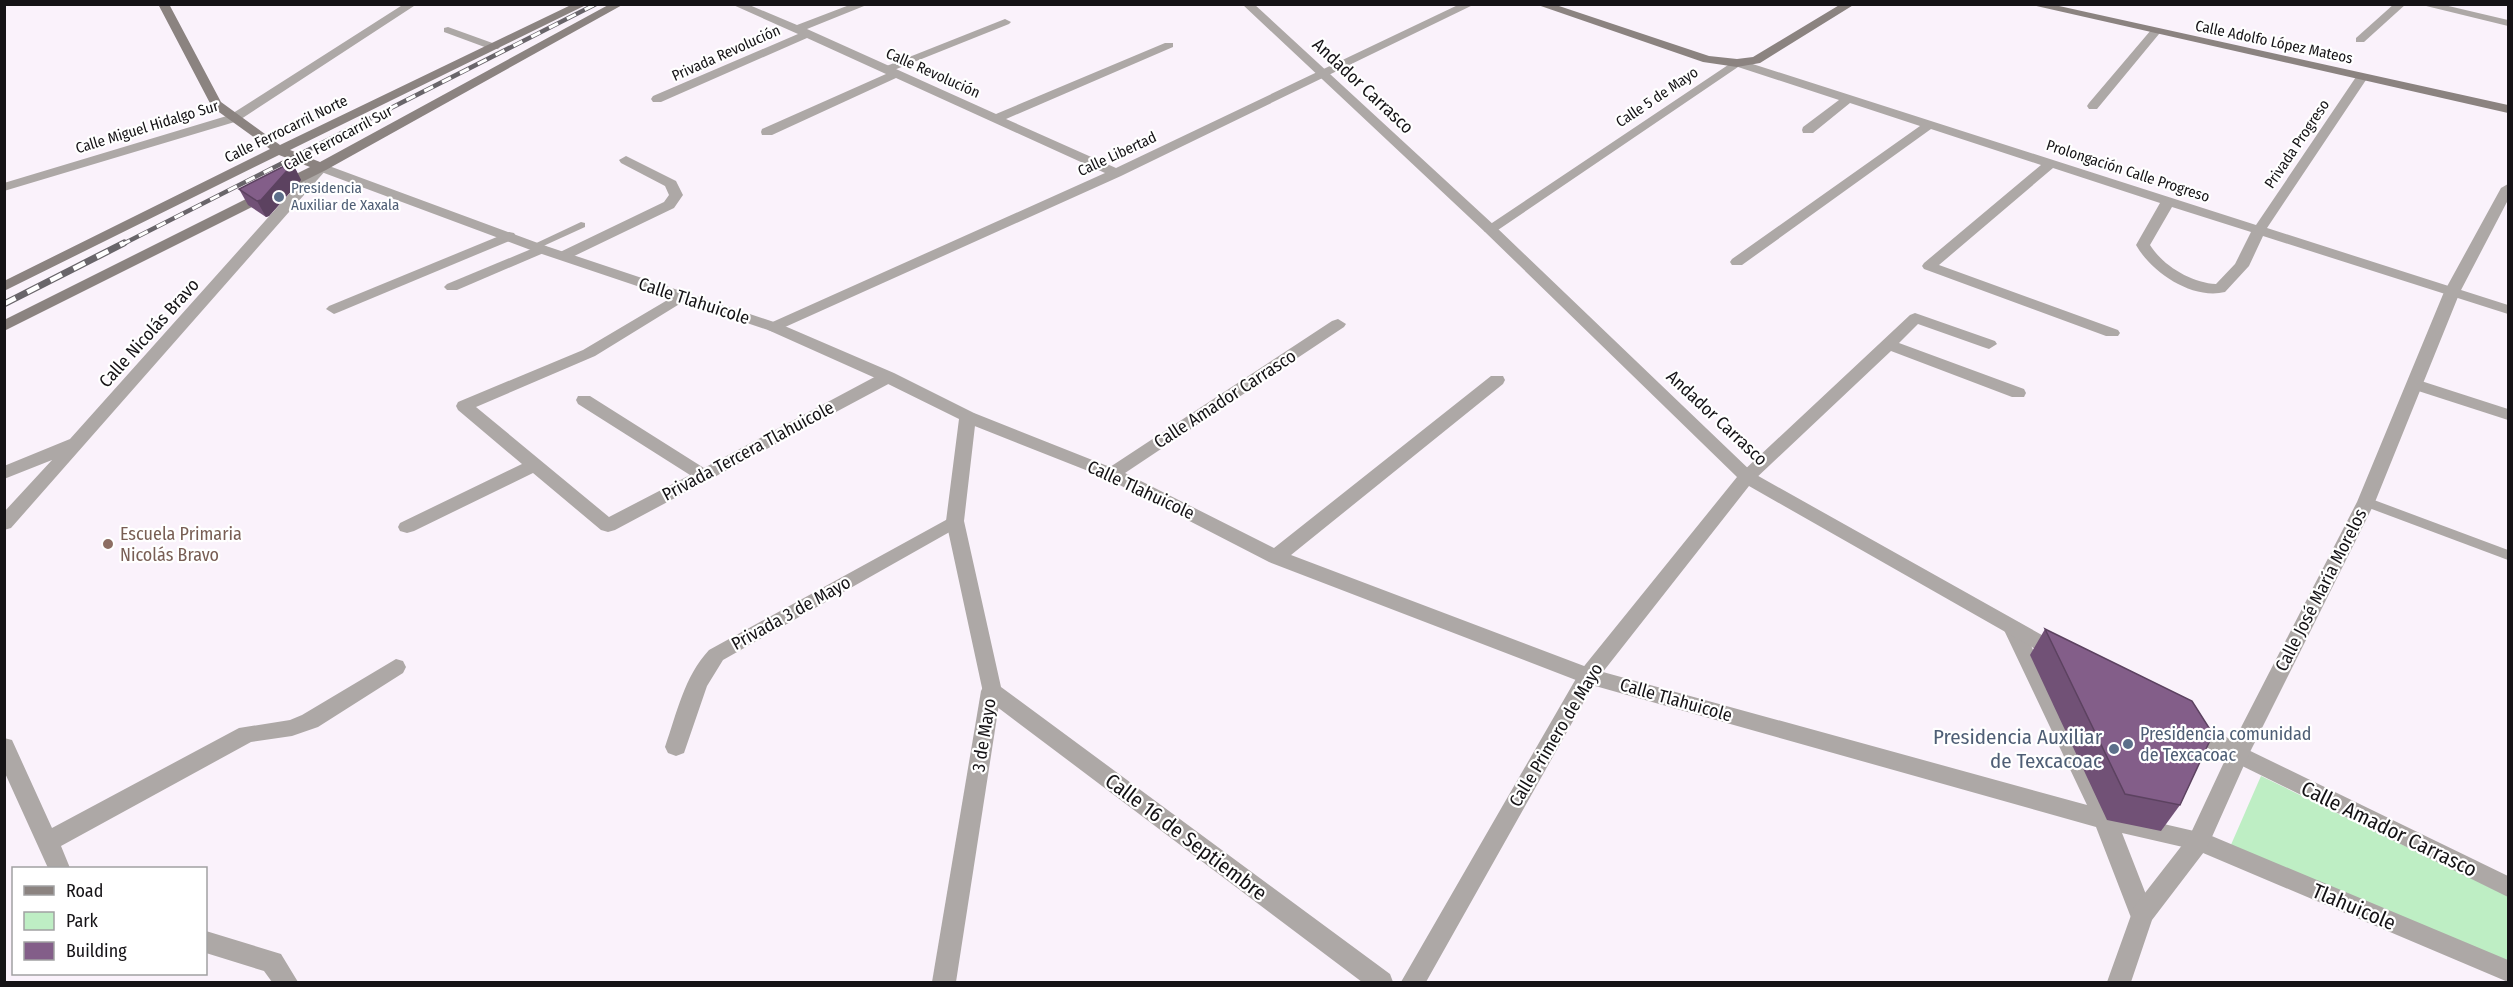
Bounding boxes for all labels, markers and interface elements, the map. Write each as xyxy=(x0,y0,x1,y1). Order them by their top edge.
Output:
street label: Calle Adolfo López Mateos xyxy=(2194,17,2354,67)
street label: Privada Revolución xyxy=(669,21,783,85)
street label: Andador Carrasco xyxy=(1308,34,1418,138)
street label: Calle Revolución xyxy=(883,44,983,102)
street label: Calle 5 de Mayo xyxy=(1613,63,1702,131)
street label: Calle Ferrocarril Norte xyxy=(222,91,350,167)
street label: Calle Miguel Hidalgo Sur xyxy=(73,96,221,157)
street label: Privada Progreso xyxy=(2261,96,2333,192)
street label: Calle Ferrocarril Sur xyxy=(280,101,396,174)
street label: Calle Libertad xyxy=(1075,128,1159,180)
street label: Prolongación Calle Progreso xyxy=(2044,136,2212,206)
place label: Presidencia Auxiliar de Xaxala xyxy=(291,179,399,214)
marker: Presidencia Auxiliar de Xaxala xyxy=(272,190,286,204)
street label: Calle Tlahuicole xyxy=(636,273,752,329)
street label: Calle Nicolás Bravo xyxy=(94,274,204,392)
street label: Calle Amador Carrasco xyxy=(1150,345,1300,453)
street label: Andador Carrasco xyxy=(1662,366,1772,470)
street label: Privada Tercera Tlahuicole xyxy=(658,396,838,506)
street label: Calle Tlahuicole xyxy=(1084,456,1198,524)
street label: Calle José María Morelos xyxy=(2270,505,2372,675)
place label: Escuela Primaria Nicolás Bravo xyxy=(120,523,242,566)
marker: Escuela Primaria Nicolás Bravo xyxy=(101,537,115,551)
street label: Privada 3 de Mayo xyxy=(727,571,855,655)
street label: Calle Primero de Mayo xyxy=(1504,659,1608,811)
street label: Calle Tlahuicole xyxy=(1617,673,1735,727)
street label: 3 de Mayo xyxy=(967,697,1001,773)
place label: Presidencia comunidad de Texcacoac xyxy=(2140,723,2312,766)
place label: Presidencia Auxiliar de Texcacoac xyxy=(1933,724,2103,774)
marker: Presidencia comunidad de Texcacoac xyxy=(2121,737,2135,751)
marker: Presidencia Auxiliar de Texcacoac xyxy=(2107,742,2121,756)
street label: Calle 16 de Septiembre xyxy=(1100,768,1272,906)
street label: Calle Amador Carrasco xyxy=(2297,775,2481,883)
legend xyxy=(12,867,207,975)
street label: Tlahuicole xyxy=(2308,878,2400,936)
text: Road xyxy=(66,880,103,902)
text: Park xyxy=(66,910,99,932)
text: Building xyxy=(66,940,127,962)

